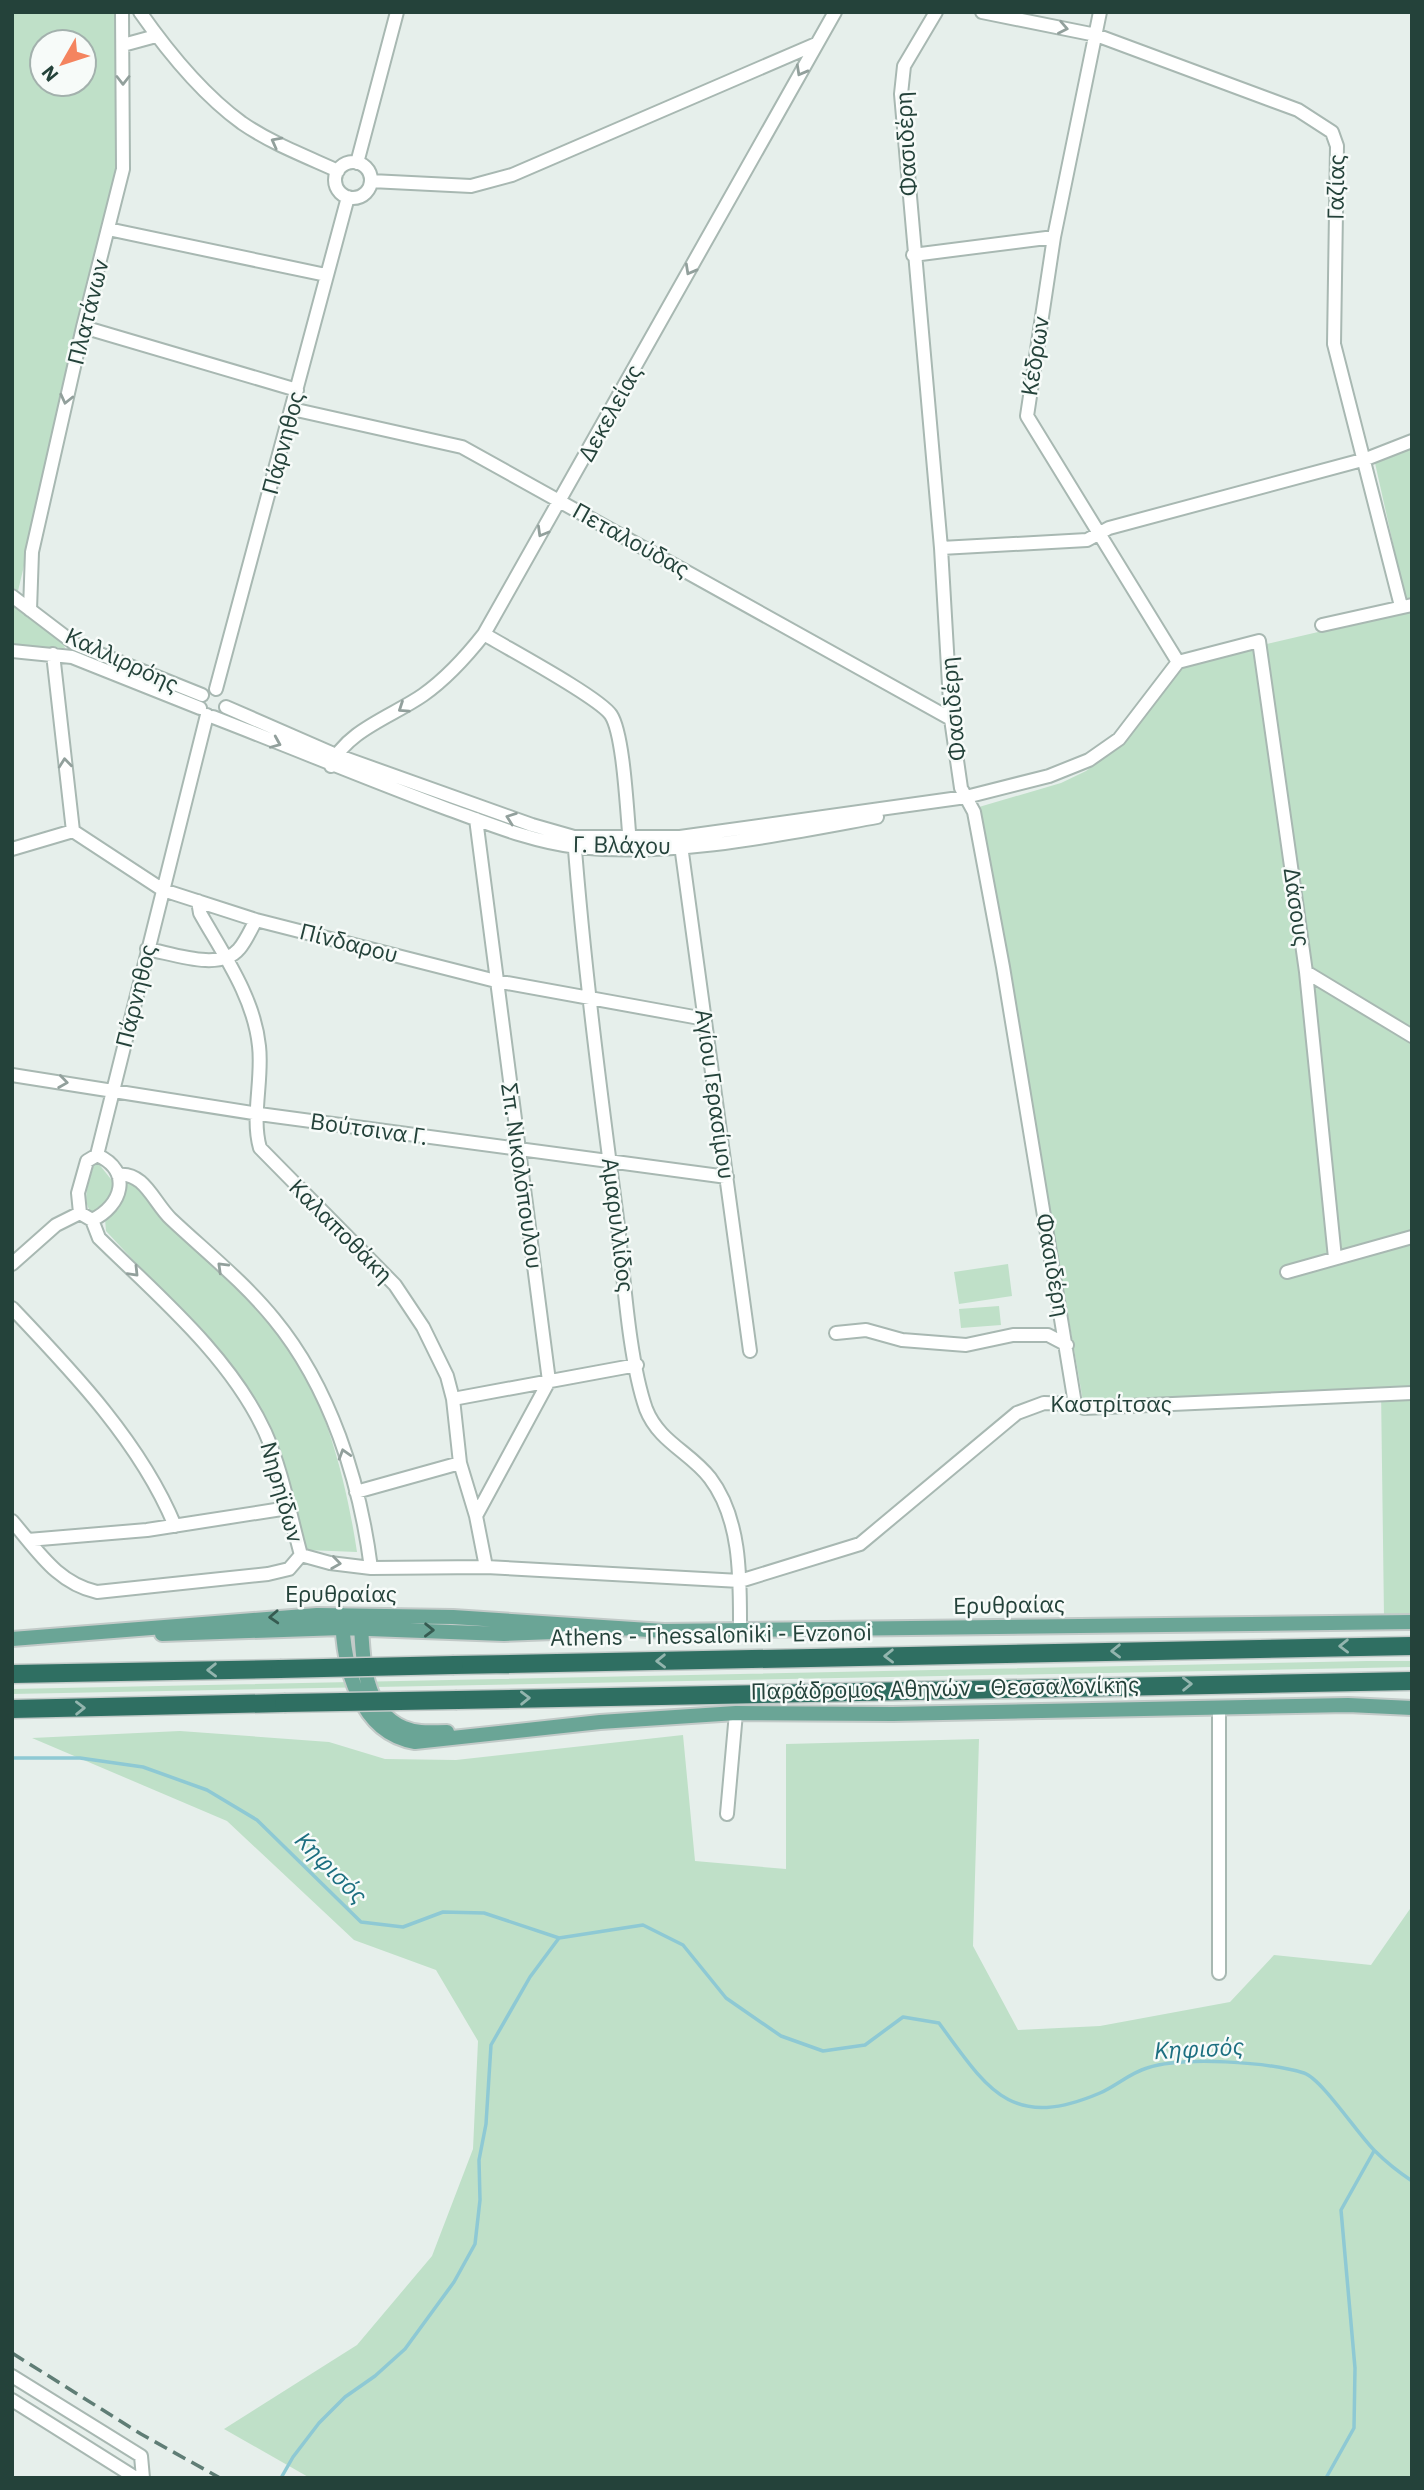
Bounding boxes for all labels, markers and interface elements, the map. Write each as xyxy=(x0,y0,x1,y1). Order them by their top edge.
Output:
one-way arrow xyxy=(1057,20,1069,35)
north arrow xyxy=(28,28,98,98)
text: N xyxy=(36,61,63,87)
one-way arrow xyxy=(796,64,809,76)
one-way arrow xyxy=(115,76,131,86)
street label: Φασιδέρη xyxy=(887,91,923,197)
one-way arrow xyxy=(270,137,283,151)
street label: Γαζίας xyxy=(1319,154,1351,220)
street label: Πλατάνων xyxy=(59,256,115,368)
one-way arrow xyxy=(685,262,698,275)
street label: Κέδρων xyxy=(1013,314,1055,398)
street label: Δεκελείας xyxy=(570,359,648,466)
street label: Πάρνηθος xyxy=(254,388,310,498)
one-way arrow xyxy=(60,393,75,405)
street label: Πεταλούδας xyxy=(568,495,695,584)
one-way arrow xyxy=(537,525,550,538)
street label: Καλλιρρόης xyxy=(61,620,184,698)
street label: Φασιδέρη xyxy=(932,655,972,763)
one-way arrow xyxy=(398,700,411,712)
one-way arrow xyxy=(269,735,282,749)
one-way arrow xyxy=(58,757,73,769)
one-way arrow xyxy=(506,812,518,826)
street label: Γ. Βλάχου xyxy=(573,828,671,860)
street label: Δάσους xyxy=(1278,865,1318,948)
street label: Πίνδαρου xyxy=(297,915,402,969)
street label: Πάρνηθος xyxy=(108,941,162,1051)
street label: Αγίου Γερασίμου xyxy=(689,1007,743,1181)
one-way arrow xyxy=(57,1074,69,1089)
street label: Σπ. Νικολόπουλου xyxy=(495,1081,551,1271)
street label: Βούτσινα Γ. xyxy=(308,1105,430,1151)
street label: Αμαρυλλίδος xyxy=(596,1156,642,1294)
street label: Καλαποθάκη xyxy=(283,1172,400,1289)
street label: Φασιδέρη xyxy=(1030,1211,1078,1319)
one-way arrow xyxy=(217,1262,230,1275)
one-way arrow xyxy=(125,1264,138,1277)
street label: Καστρίτσας xyxy=(1050,1388,1172,1418)
street label: Νηρηϊδων xyxy=(254,1438,312,1546)
one-way arrow xyxy=(337,1449,352,1461)
one-way arrow xyxy=(330,1556,342,1571)
street label: Ερυθραίας xyxy=(285,1578,397,1608)
street label: Ερυθραίας xyxy=(953,1588,1065,1620)
one-way arrow xyxy=(268,1609,279,1624)
street label: Athens - Thessaloniki - Evzonoi xyxy=(550,1616,872,1652)
one-way arrow xyxy=(424,1623,435,1638)
one-way arrow xyxy=(1338,1639,1349,1654)
one-way arrow xyxy=(1110,1643,1121,1659)
one-way arrow xyxy=(883,1648,893,1664)
one-way arrow xyxy=(655,1653,666,1668)
one-way arrow xyxy=(206,1662,217,1678)
street label: Παράδρομος Αθηνών - Θεσσαλονίκης xyxy=(750,1669,1140,1705)
one-way arrow xyxy=(1182,1677,1193,1692)
one-way arrow xyxy=(520,1691,531,1706)
one-way arrow xyxy=(75,1700,86,1715)
water label: Κηφισός xyxy=(289,1824,375,1911)
water label: Κηφισός xyxy=(1153,2030,1245,2066)

